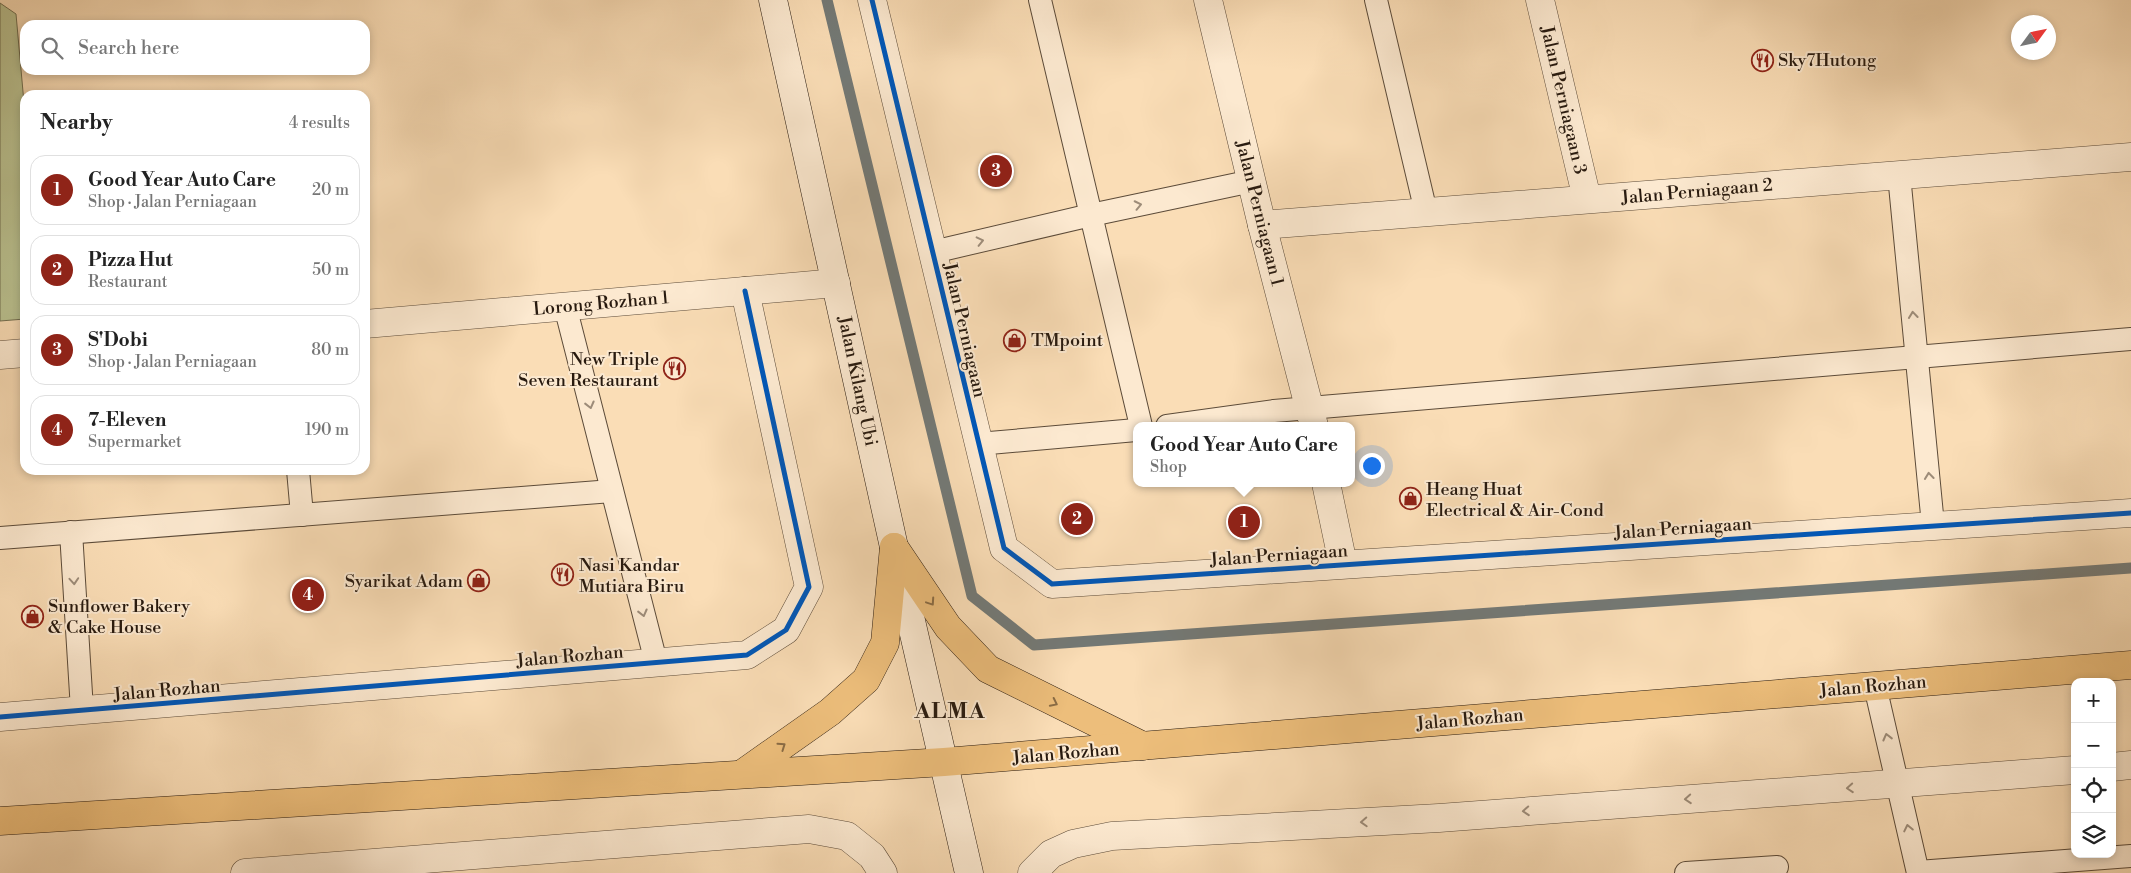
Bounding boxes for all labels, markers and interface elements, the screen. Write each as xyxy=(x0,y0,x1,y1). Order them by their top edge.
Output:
north arrow xyxy=(2011,15,2056,60)
search box xyxy=(20,20,370,75)
street label: Jalan Perniagaan 3 xyxy=(1535,23,1592,177)
icon: search xyxy=(38,34,66,62)
text: Search here xyxy=(78,36,179,60)
restaurant icon: Sky7Hutong xyxy=(1750,48,1774,72)
place label: Sky7Hutong xyxy=(1778,49,1877,72)
text: Nearby xyxy=(40,110,113,136)
text: 4 results xyxy=(289,113,350,133)
street label: Jalan Perniagaan 1 xyxy=(1230,137,1289,289)
pin: 3 xyxy=(980,152,1012,190)
text: Good Year Auto Care xyxy=(88,168,276,192)
street label: Jalan Perniagaan 2 xyxy=(1619,173,1774,210)
text: 1 xyxy=(53,180,61,200)
text: 20 m xyxy=(312,180,349,200)
text: Shop · Jalan Perniagaan xyxy=(88,192,257,212)
one-way arrow xyxy=(1134,200,1143,211)
one-way arrow xyxy=(976,236,985,247)
text: Pizza Hut xyxy=(88,248,173,272)
street label: Jalan Perniagaan xyxy=(938,259,991,400)
text: 2 xyxy=(52,260,62,280)
text: 50 m xyxy=(312,260,349,280)
text: Restaurant xyxy=(88,272,167,292)
street label: Lorong Rozhan 1 xyxy=(532,286,670,321)
one-way arrow xyxy=(1908,310,1919,318)
street label: Jalan Kilang Ubi xyxy=(832,313,883,448)
text: S'Dobi xyxy=(88,328,148,352)
shop icon: TMpoint xyxy=(1003,328,1027,352)
place label: TMpoint xyxy=(1031,329,1104,352)
text: 3 xyxy=(52,340,62,360)
text: 80 m xyxy=(311,340,349,360)
place label: New Triple Seven Restaurant xyxy=(518,348,660,392)
text: Shop · Jalan Perniagaan xyxy=(88,352,257,372)
restaurant icon: New Triple Seven Restaurant xyxy=(663,357,687,381)
one-way arrow xyxy=(584,400,595,409)
text: 7-Eleven xyxy=(88,408,166,432)
text: 4 xyxy=(52,420,62,440)
text: 190 m xyxy=(305,420,349,440)
popup xyxy=(1133,422,1355,487)
text: Supermarket xyxy=(88,432,182,452)
text: Good Year Auto Care xyxy=(1150,433,1338,457)
your location xyxy=(1359,453,1385,479)
text: Shop xyxy=(1150,457,1187,477)
one-way arrow xyxy=(1923,472,1934,480)
place label: Heang Huat Electrical & Air-Cond xyxy=(1426,478,1604,522)
shop icon: Heang Huat Electrical & Air-Cond xyxy=(1398,487,1422,511)
pin: 2 xyxy=(1061,500,1093,538)
pin: 1 xyxy=(1228,503,1260,541)
street label: Jalan Perniagaan xyxy=(1612,512,1753,545)
street label: Jalan Perniagaan xyxy=(1208,539,1349,572)
place label: Nasi Kandar Mutiara Biru xyxy=(579,554,685,598)
restaurant icon: Nasi Kandar Mutiara Biru xyxy=(551,563,575,587)
shop icon: Syarikat Adam xyxy=(467,569,491,593)
place label: Syarikat Adam xyxy=(345,570,463,593)
pin: 4 xyxy=(292,576,324,614)
one-way arrow xyxy=(68,577,79,585)
place label: Sunflower Bakery & Cake House xyxy=(48,595,190,639)
one-way arrow xyxy=(925,596,934,606)
shop icon: Sunflower Bakery & Cake House xyxy=(20,604,44,628)
one-way arrow xyxy=(637,608,648,617)
street label: Jalan Rozhan xyxy=(515,640,625,673)
street label: Jalan Rozhan xyxy=(1818,670,1928,703)
street label: Jalan Rozhan xyxy=(112,674,222,707)
map controls xyxy=(2071,678,2116,858)
button: + xyxy=(2071,678,2116,723)
one-way arrow xyxy=(1048,697,1057,707)
district label: ALMA xyxy=(914,698,986,725)
street label: Jalan Rozhan xyxy=(1415,703,1525,736)
button: − xyxy=(2071,723,2116,768)
one-way arrow xyxy=(1882,732,1893,741)
street label: Jalan Rozhan xyxy=(1011,737,1121,770)
one-way arrow xyxy=(776,743,786,752)
button: locate xyxy=(2071,768,2116,813)
one-way arrow xyxy=(1846,782,1854,793)
one-way arrow xyxy=(1684,794,1692,805)
one-way arrow xyxy=(1522,806,1530,817)
button: layers xyxy=(2071,813,2116,858)
one-way arrow xyxy=(1360,816,1368,827)
one-way arrow xyxy=(1904,824,1914,833)

